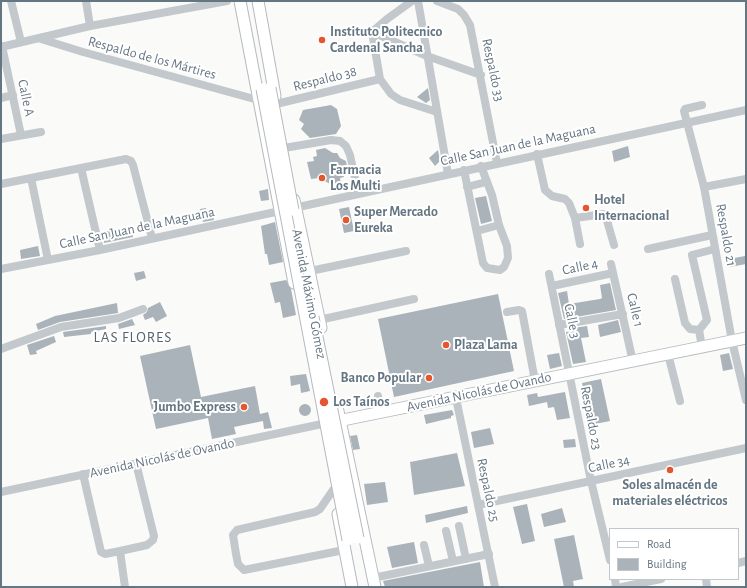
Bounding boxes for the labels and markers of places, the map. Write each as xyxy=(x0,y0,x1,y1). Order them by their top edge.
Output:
place label: Instituto Politecnico Cardenal Sancha xyxy=(330,24,442,56)
marker: Instituto Politecnico Cardenal Sancha xyxy=(317,35,327,45)
place label: Farmacia Los Multi xyxy=(330,162,381,194)
marker: Farmacia Los Multi xyxy=(317,173,327,183)
place label: Hotel Internacional xyxy=(594,192,669,224)
marker: Hotel Internacional xyxy=(581,203,591,213)
place label: Super Mercado Eureka xyxy=(354,204,438,236)
marker: Super Mercado Eureka xyxy=(341,215,351,225)
place label: Plaza Lama xyxy=(454,337,518,353)
marker: Plaza Lama xyxy=(441,340,451,350)
place label: Banco Popular xyxy=(340,370,421,386)
marker: Banco Popular xyxy=(424,373,434,383)
place label: Los Taínos xyxy=(333,394,390,410)
marker: Los Taínos xyxy=(318,396,330,408)
place label: Jumbo Express xyxy=(154,399,236,415)
marker: Jumbo Express xyxy=(239,402,249,412)
marker: Soles almacén de materiales eléctricos xyxy=(665,465,675,475)
place label: Soles almacén de materiales eléctricos xyxy=(612,477,728,510)

